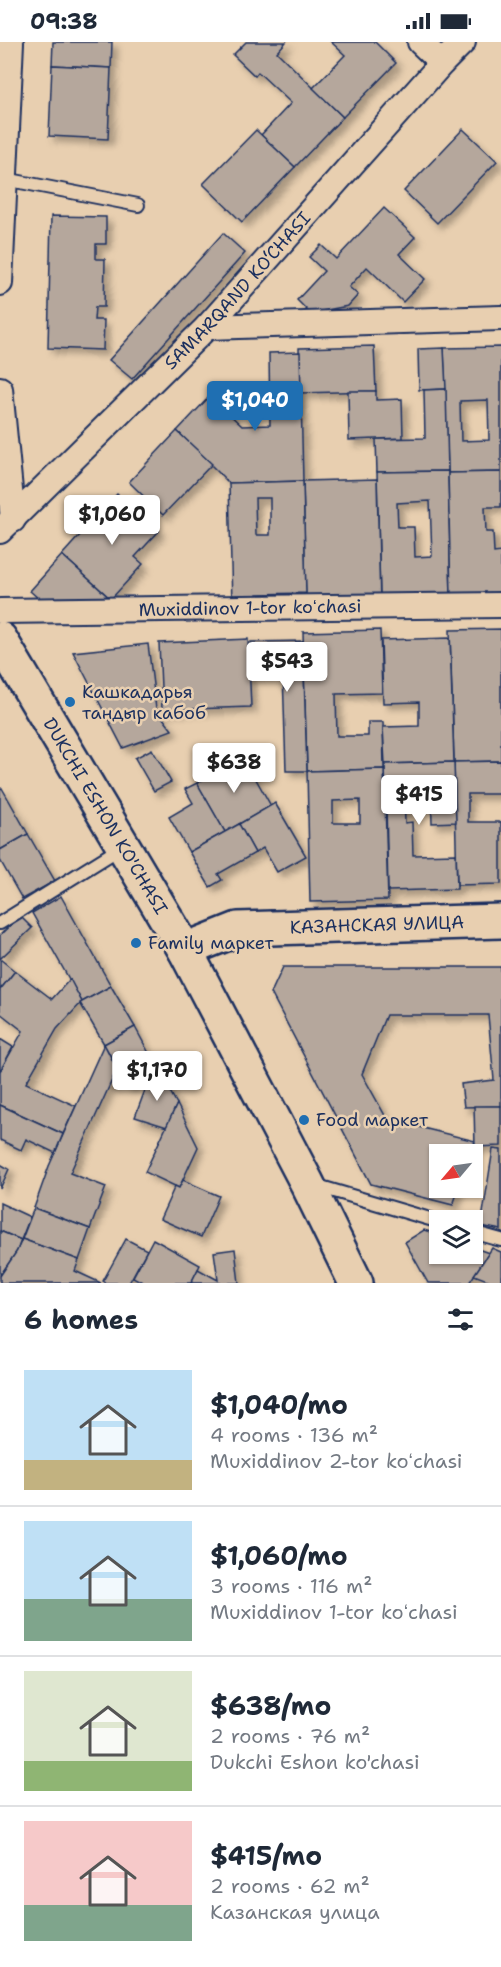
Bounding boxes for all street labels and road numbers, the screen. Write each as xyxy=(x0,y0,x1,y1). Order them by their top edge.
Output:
street label: SAMARQAND KO‘CHASI xyxy=(159,207,316,375)
street label: Muxiddinov 1-tor koʻchasi xyxy=(138,594,362,622)
street label: DUKCHI ESHON KO'CHASI xyxy=(38,713,173,919)
street label: КАЗАНСКАЯ УЛИЦА xyxy=(289,910,464,939)

